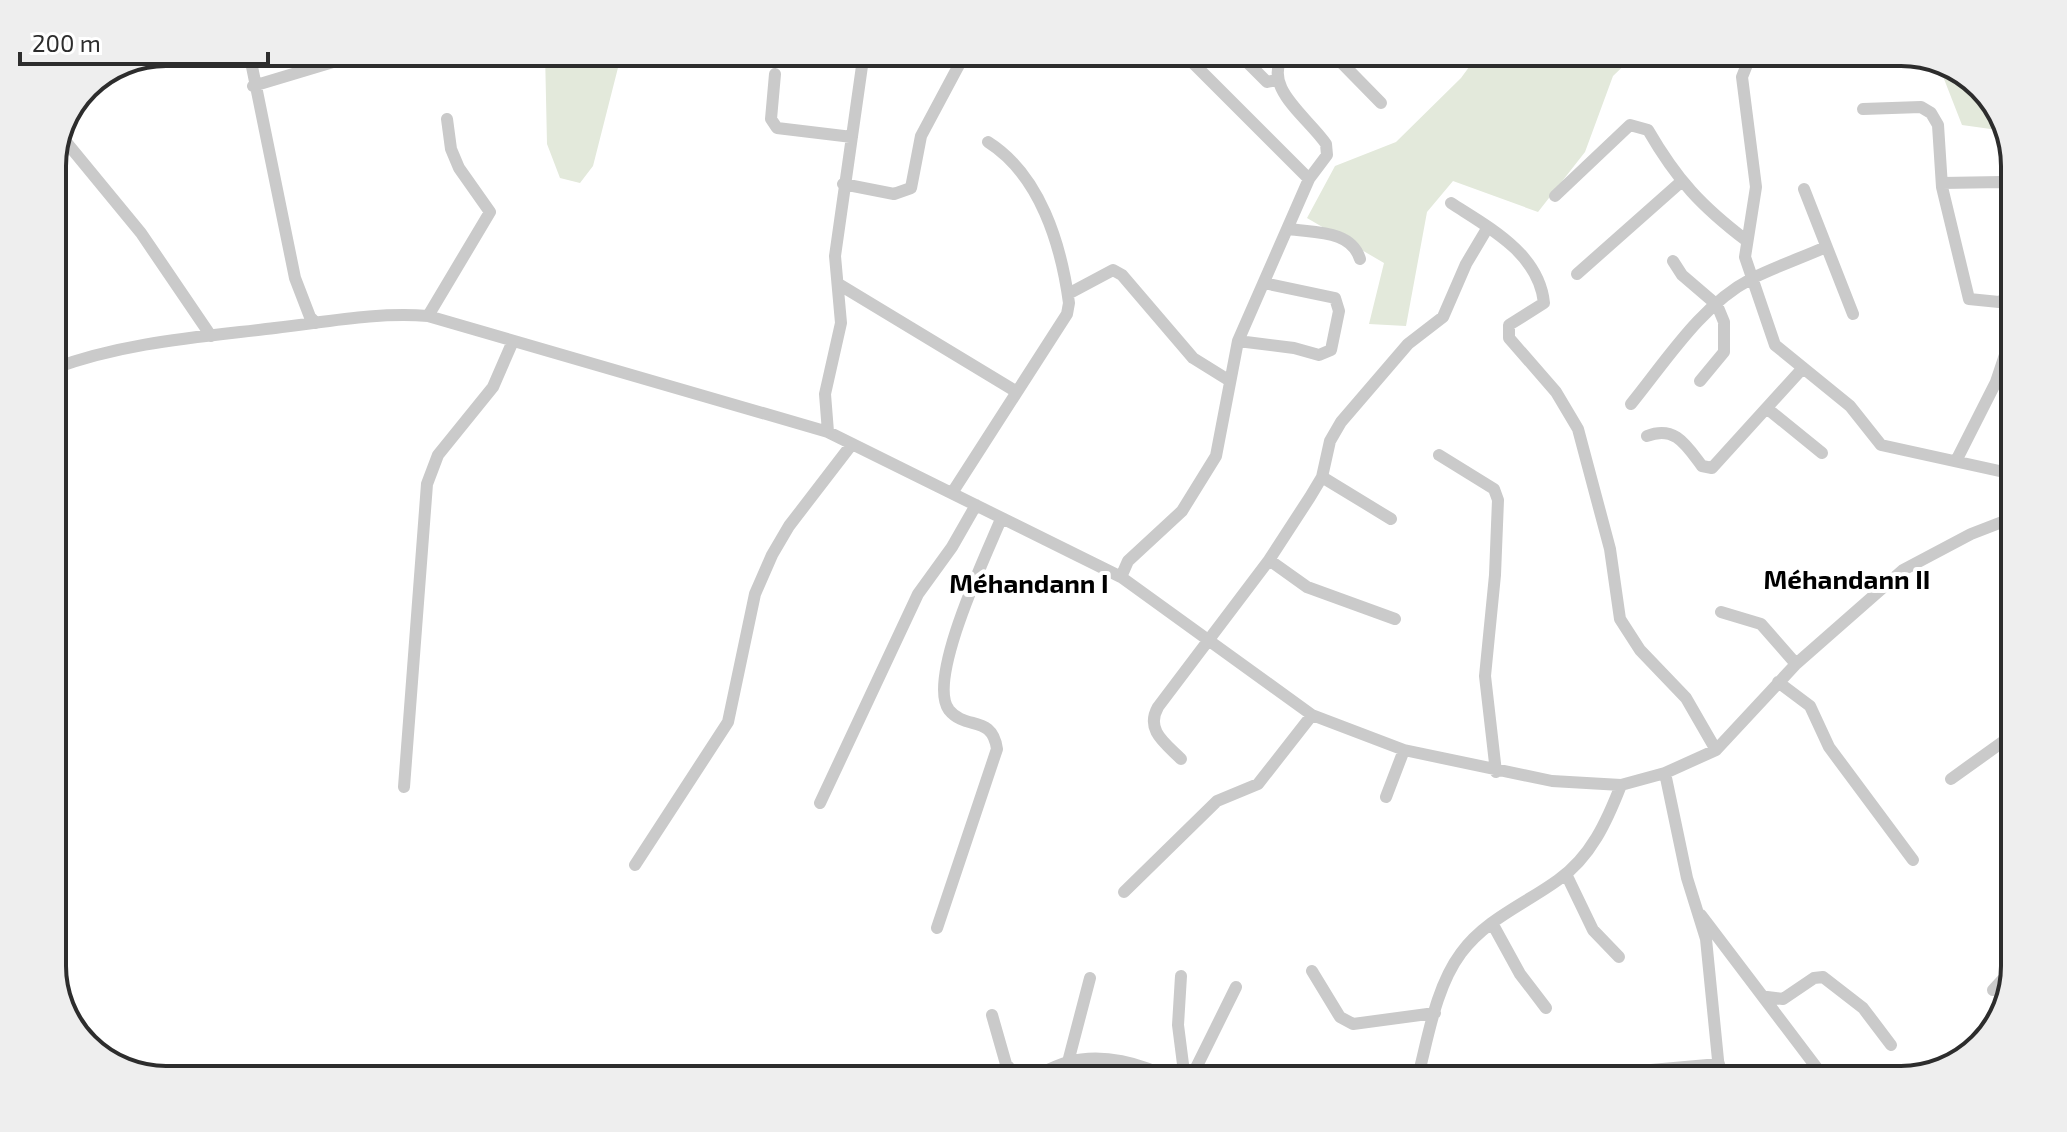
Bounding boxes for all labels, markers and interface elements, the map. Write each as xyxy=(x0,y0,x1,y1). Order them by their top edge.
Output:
scale bar xyxy=(20,16,268,66)
text: 200 m xyxy=(32,28,101,57)
district label: Méhandann II xyxy=(1764,563,1930,594)
district label: Méhandann I xyxy=(949,567,1109,598)

